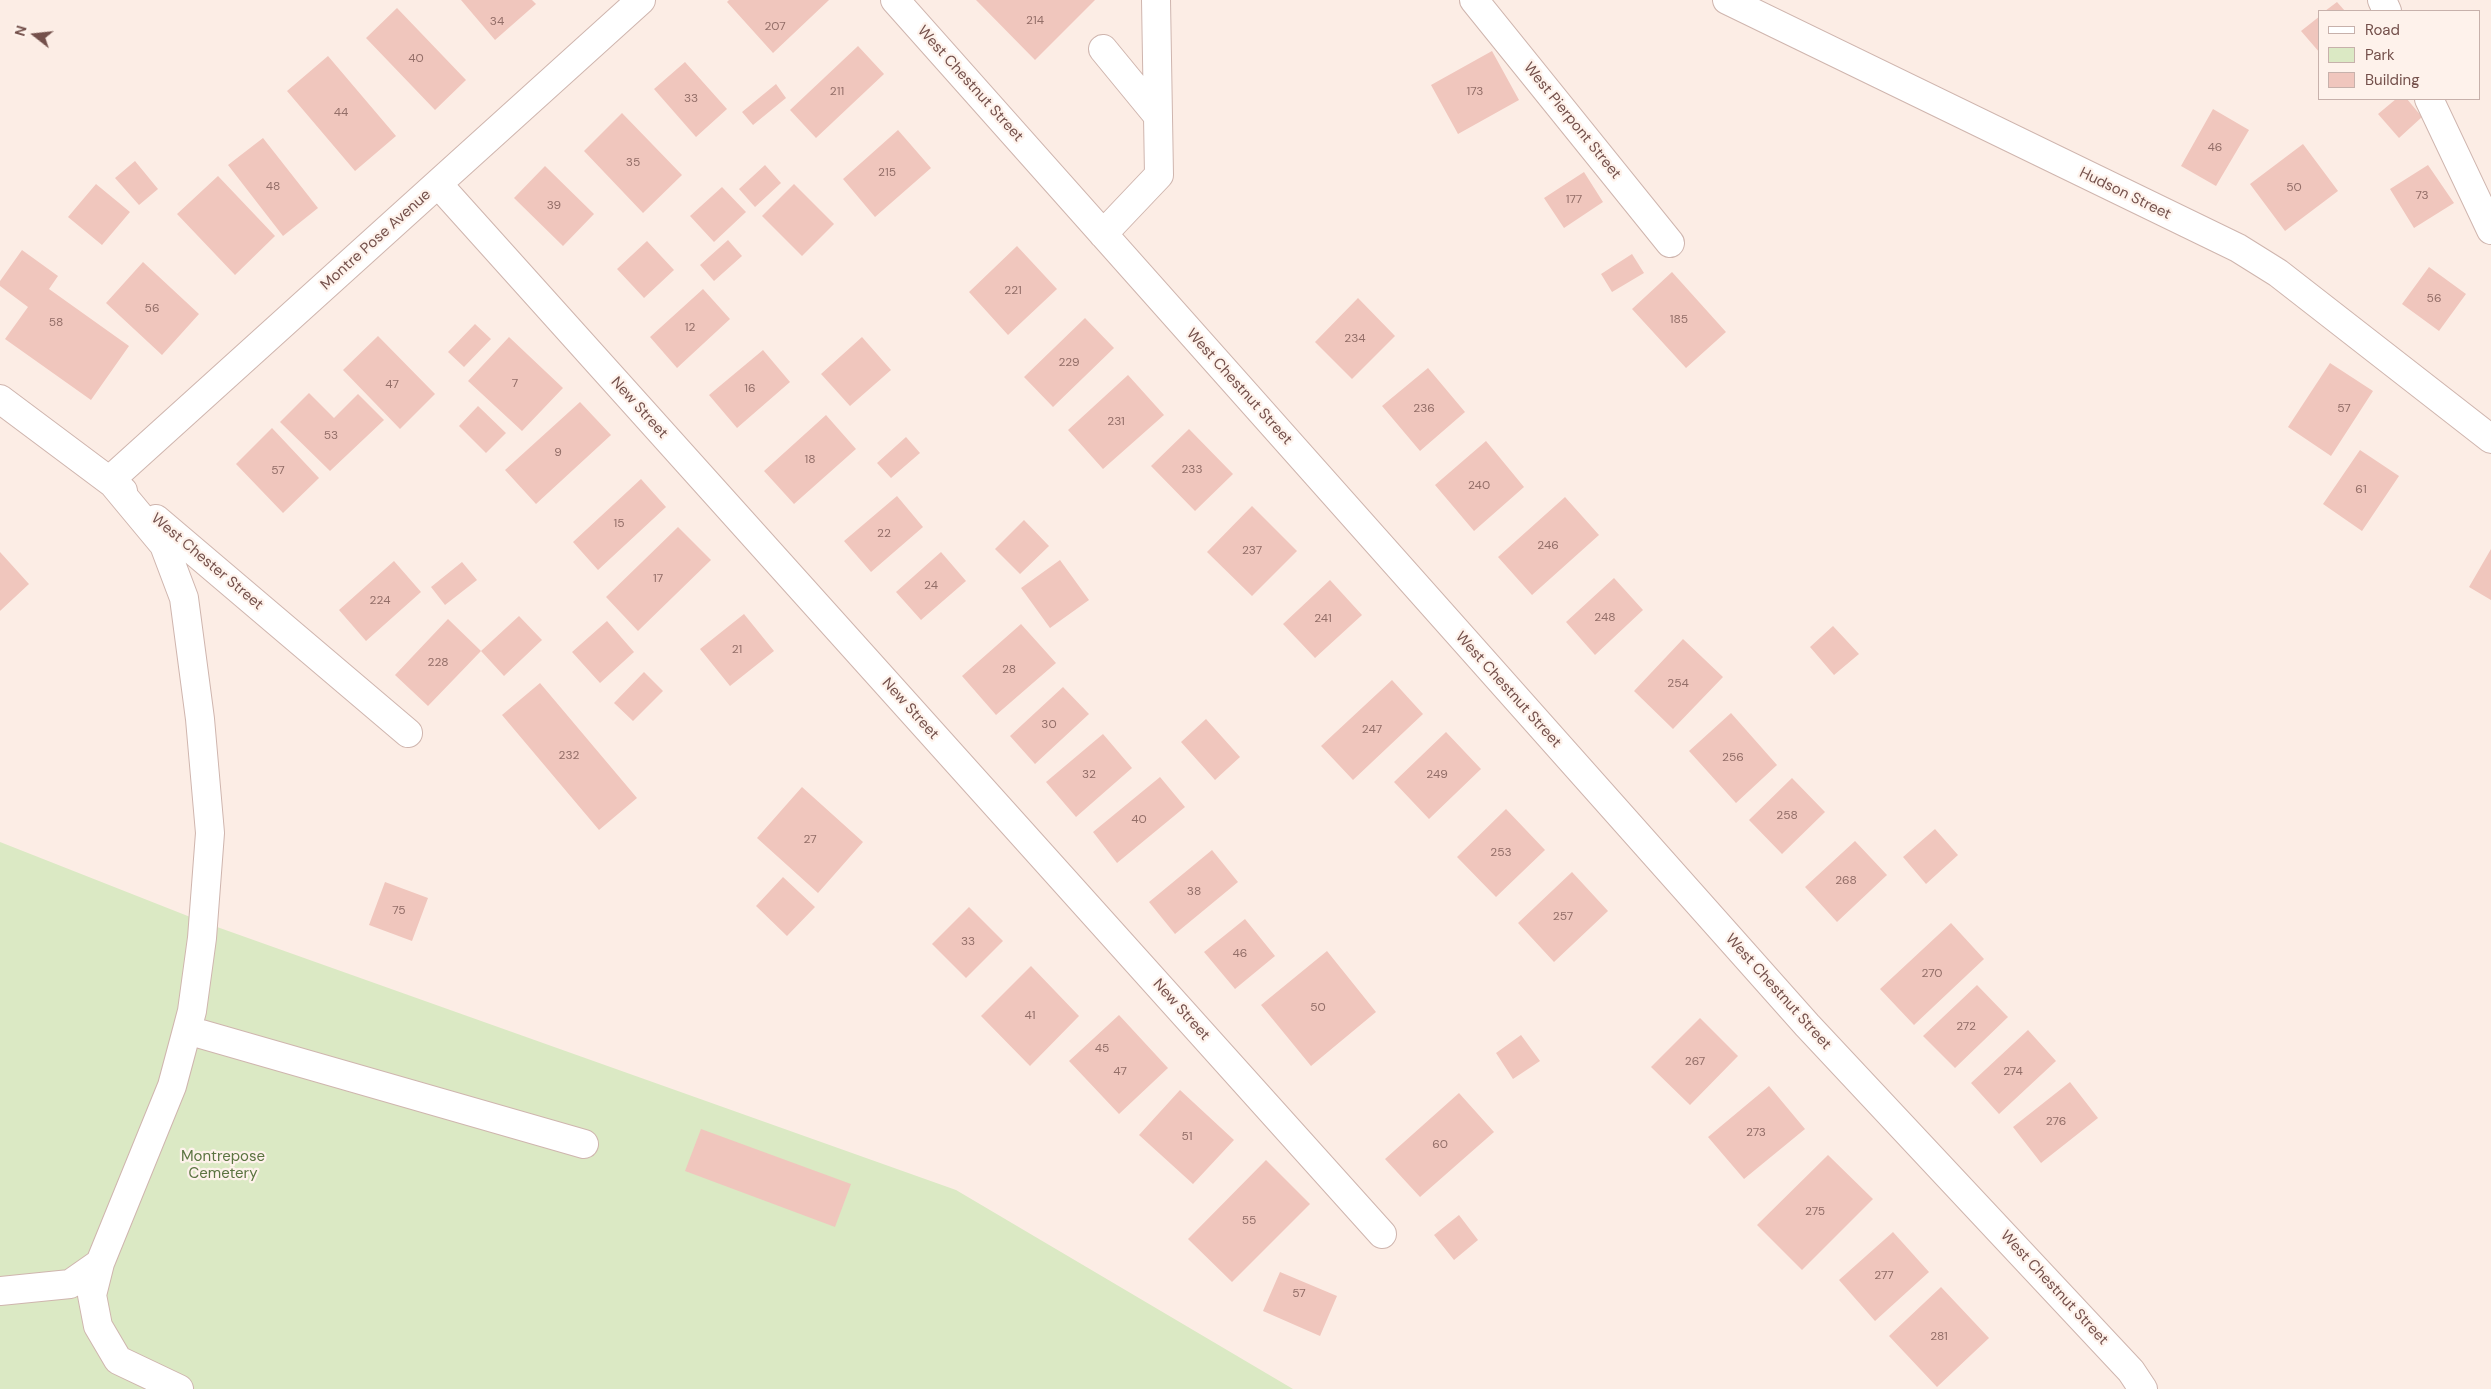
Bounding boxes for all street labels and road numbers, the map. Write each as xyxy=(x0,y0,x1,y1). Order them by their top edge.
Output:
street label: West Chestnut Street xyxy=(913,22,1027,146)
street label: West Pierpont Street xyxy=(1519,59,1625,183)
street label: Hudson Street xyxy=(2076,164,2174,224)
street label: Montre Pose Avenue xyxy=(317,186,435,294)
street label: West Chestnut Street xyxy=(1182,325,1296,449)
street label: New Street xyxy=(607,374,671,442)
street label: West Chester Street xyxy=(147,510,267,614)
street label: West Chestnut Street xyxy=(1451,628,1565,752)
street label: New Street xyxy=(878,675,942,743)
street label: West Chestnut Street xyxy=(1721,930,1835,1054)
street label: New Street xyxy=(1149,976,1213,1044)
street label: West Chestnut Street xyxy=(1996,1227,2112,1349)

